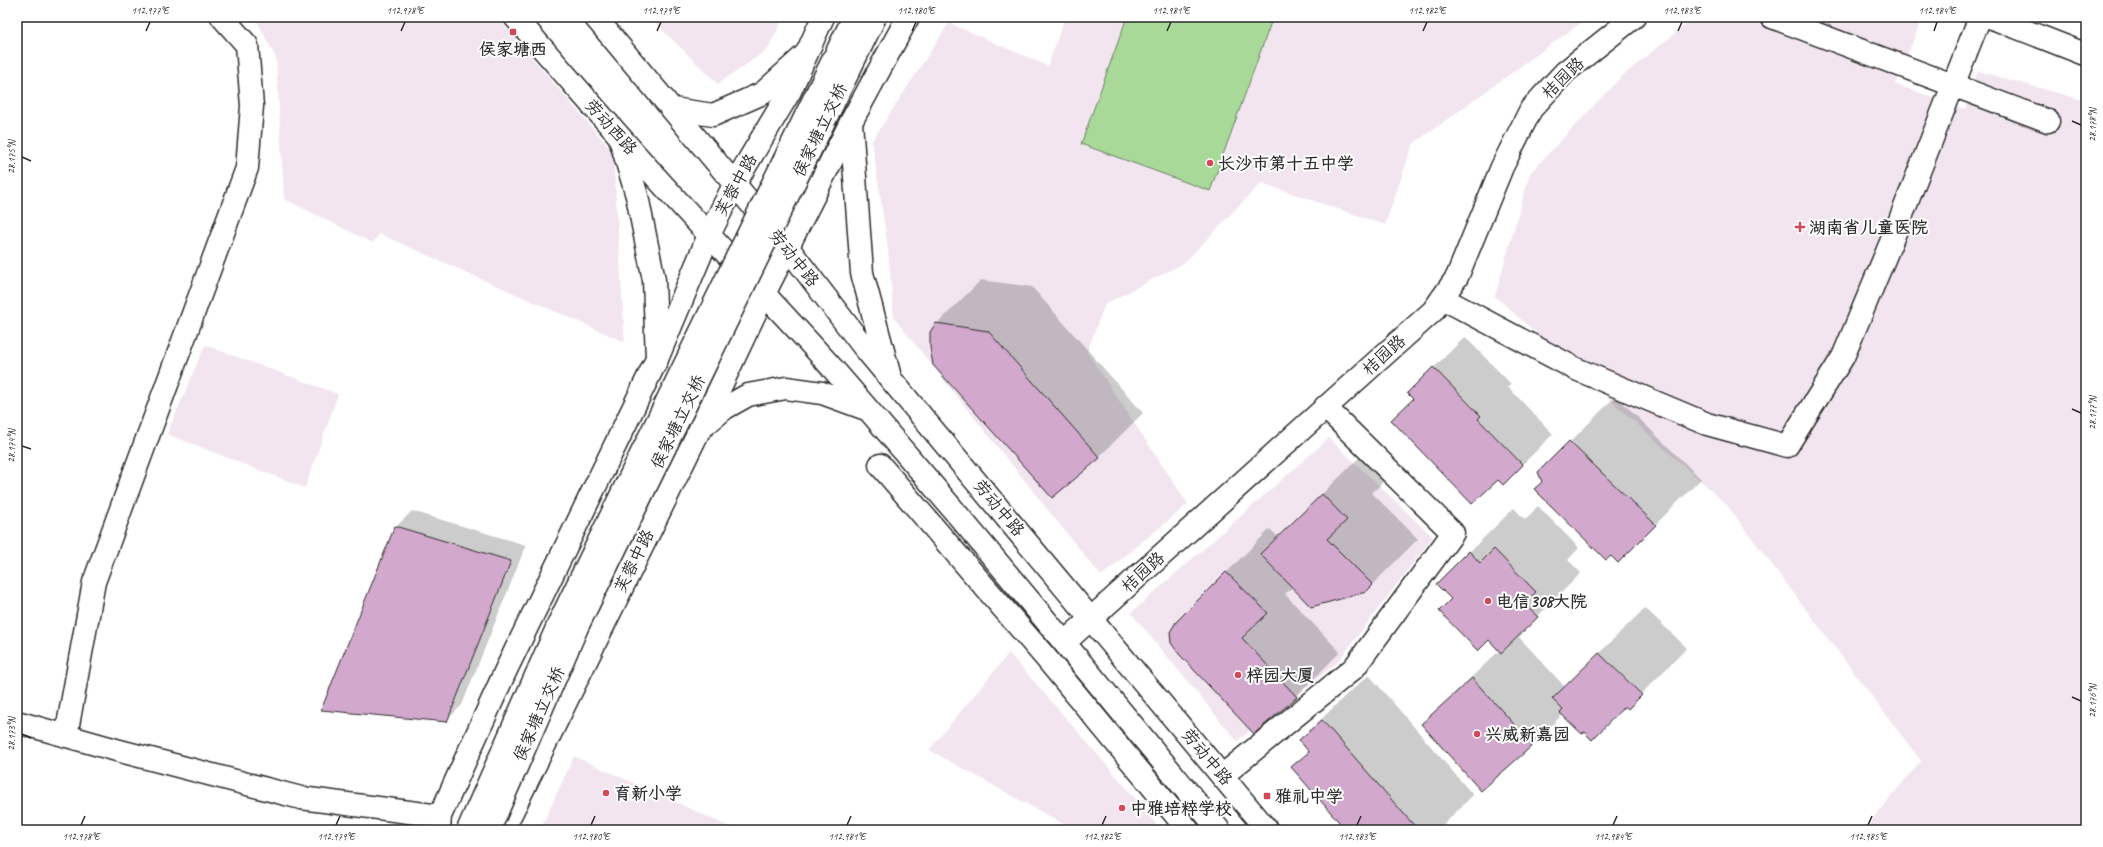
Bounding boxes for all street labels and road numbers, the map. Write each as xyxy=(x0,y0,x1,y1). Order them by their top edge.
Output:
street label: 桔园路 xyxy=(1537,53,1589,103)
street label: 侯家塘立交桥 xyxy=(788,80,852,180)
street label: 劳动西路 xyxy=(580,95,642,159)
street label: 芙蓉中路 xyxy=(710,150,762,220)
street label: 劳动中路 xyxy=(764,225,824,291)
street label: 桔园路 xyxy=(1358,330,1410,380)
street label: 侯家塘立交桥 xyxy=(646,372,710,472)
street label: 劳动中路 xyxy=(969,475,1029,541)
street label: 芙蓉中路 xyxy=(610,526,658,596)
street label: 桔园路 xyxy=(1117,547,1169,597)
street label: 侯家塘立交桥 xyxy=(509,663,569,765)
street label: 劳动中路 xyxy=(1177,724,1237,790)

